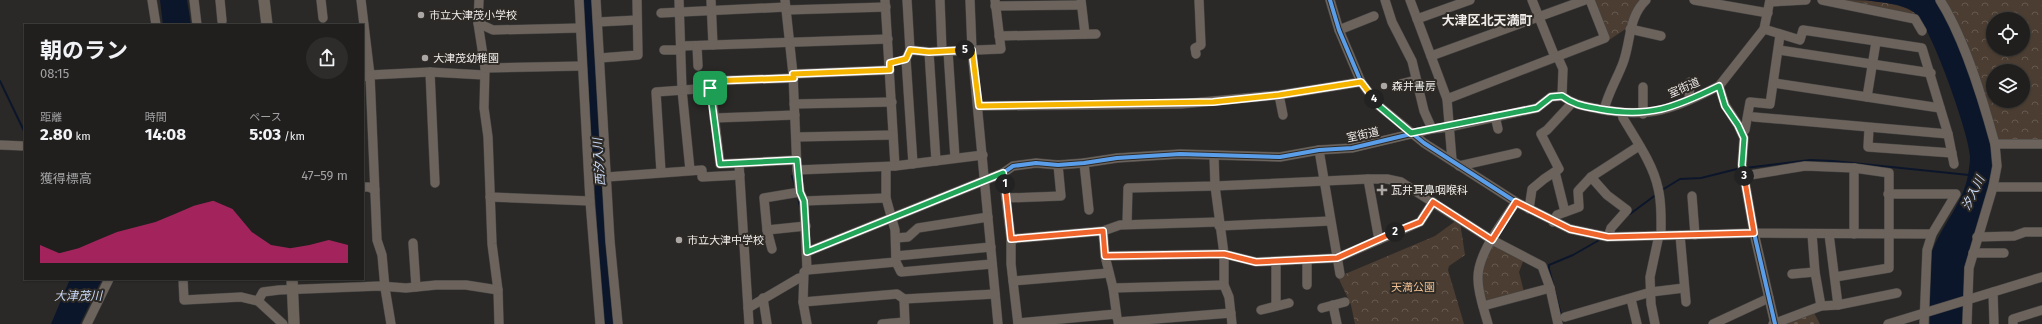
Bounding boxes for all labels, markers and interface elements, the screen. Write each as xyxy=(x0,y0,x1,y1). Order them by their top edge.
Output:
place label: 市立大津茂小学校 xyxy=(429,9,517,22)
marker: 市立大津茂小学校 xyxy=(416,10,426,20)
map controls xyxy=(1986,12,2030,108)
button: locate xyxy=(1986,12,2030,56)
district label: 大津区北天満町 xyxy=(1441,13,1533,28)
text: 朝のラン xyxy=(40,37,128,64)
button: share xyxy=(306,37,348,79)
pin: 5 xyxy=(955,40,975,60)
text: 5 xyxy=(962,43,968,56)
place label: 大津茂幼稚園 xyxy=(433,52,499,65)
marker: 大津茂幼稚園 xyxy=(420,53,430,63)
button: layers xyxy=(1986,64,2030,108)
text: 08:15 xyxy=(40,66,69,81)
pin xyxy=(693,71,727,105)
street label: 室街道 xyxy=(1666,76,1702,100)
icon: arrive xyxy=(699,77,721,99)
place label: 森井書房 xyxy=(1392,80,1436,93)
marker: 森井書房 xyxy=(1379,81,1389,91)
pin: 4 xyxy=(1364,89,1384,109)
text: 4 xyxy=(1371,92,1377,105)
text: 距離 xyxy=(40,111,62,124)
text: 時間 xyxy=(145,111,167,124)
text: ペース xyxy=(249,111,282,124)
text: 2.80 xyxy=(40,124,73,145)
text: 14:08 xyxy=(145,124,186,145)
text: 5:03 xyxy=(249,124,281,145)
street label: 室街道 xyxy=(1346,125,1380,145)
text: km xyxy=(73,130,91,143)
text: /km xyxy=(281,130,305,143)
water label: 西汐入川 xyxy=(590,136,608,186)
pin: 3 xyxy=(1734,166,1754,186)
text: 47–59 m xyxy=(301,168,348,183)
text: 3 xyxy=(1741,169,1747,182)
text: 獲得標高 xyxy=(40,171,92,186)
water label: 汐入川 xyxy=(1959,172,1988,212)
pin: 1 xyxy=(995,174,1015,194)
text: 1 xyxy=(1002,177,1008,190)
marker: 瓦井耳鼻咽喉科 xyxy=(1376,184,1388,196)
place label: 瓦井耳鼻咽喉科 xyxy=(1391,184,1468,197)
pin: 2 xyxy=(1385,222,1405,242)
text: 2 xyxy=(1392,225,1398,238)
place label: 市立大津中学校 xyxy=(687,234,764,247)
marker: 市立大津中学校 xyxy=(674,235,684,245)
park label: 天満公園 xyxy=(1391,281,1435,294)
water label: 大津茂川 xyxy=(54,289,104,303)

